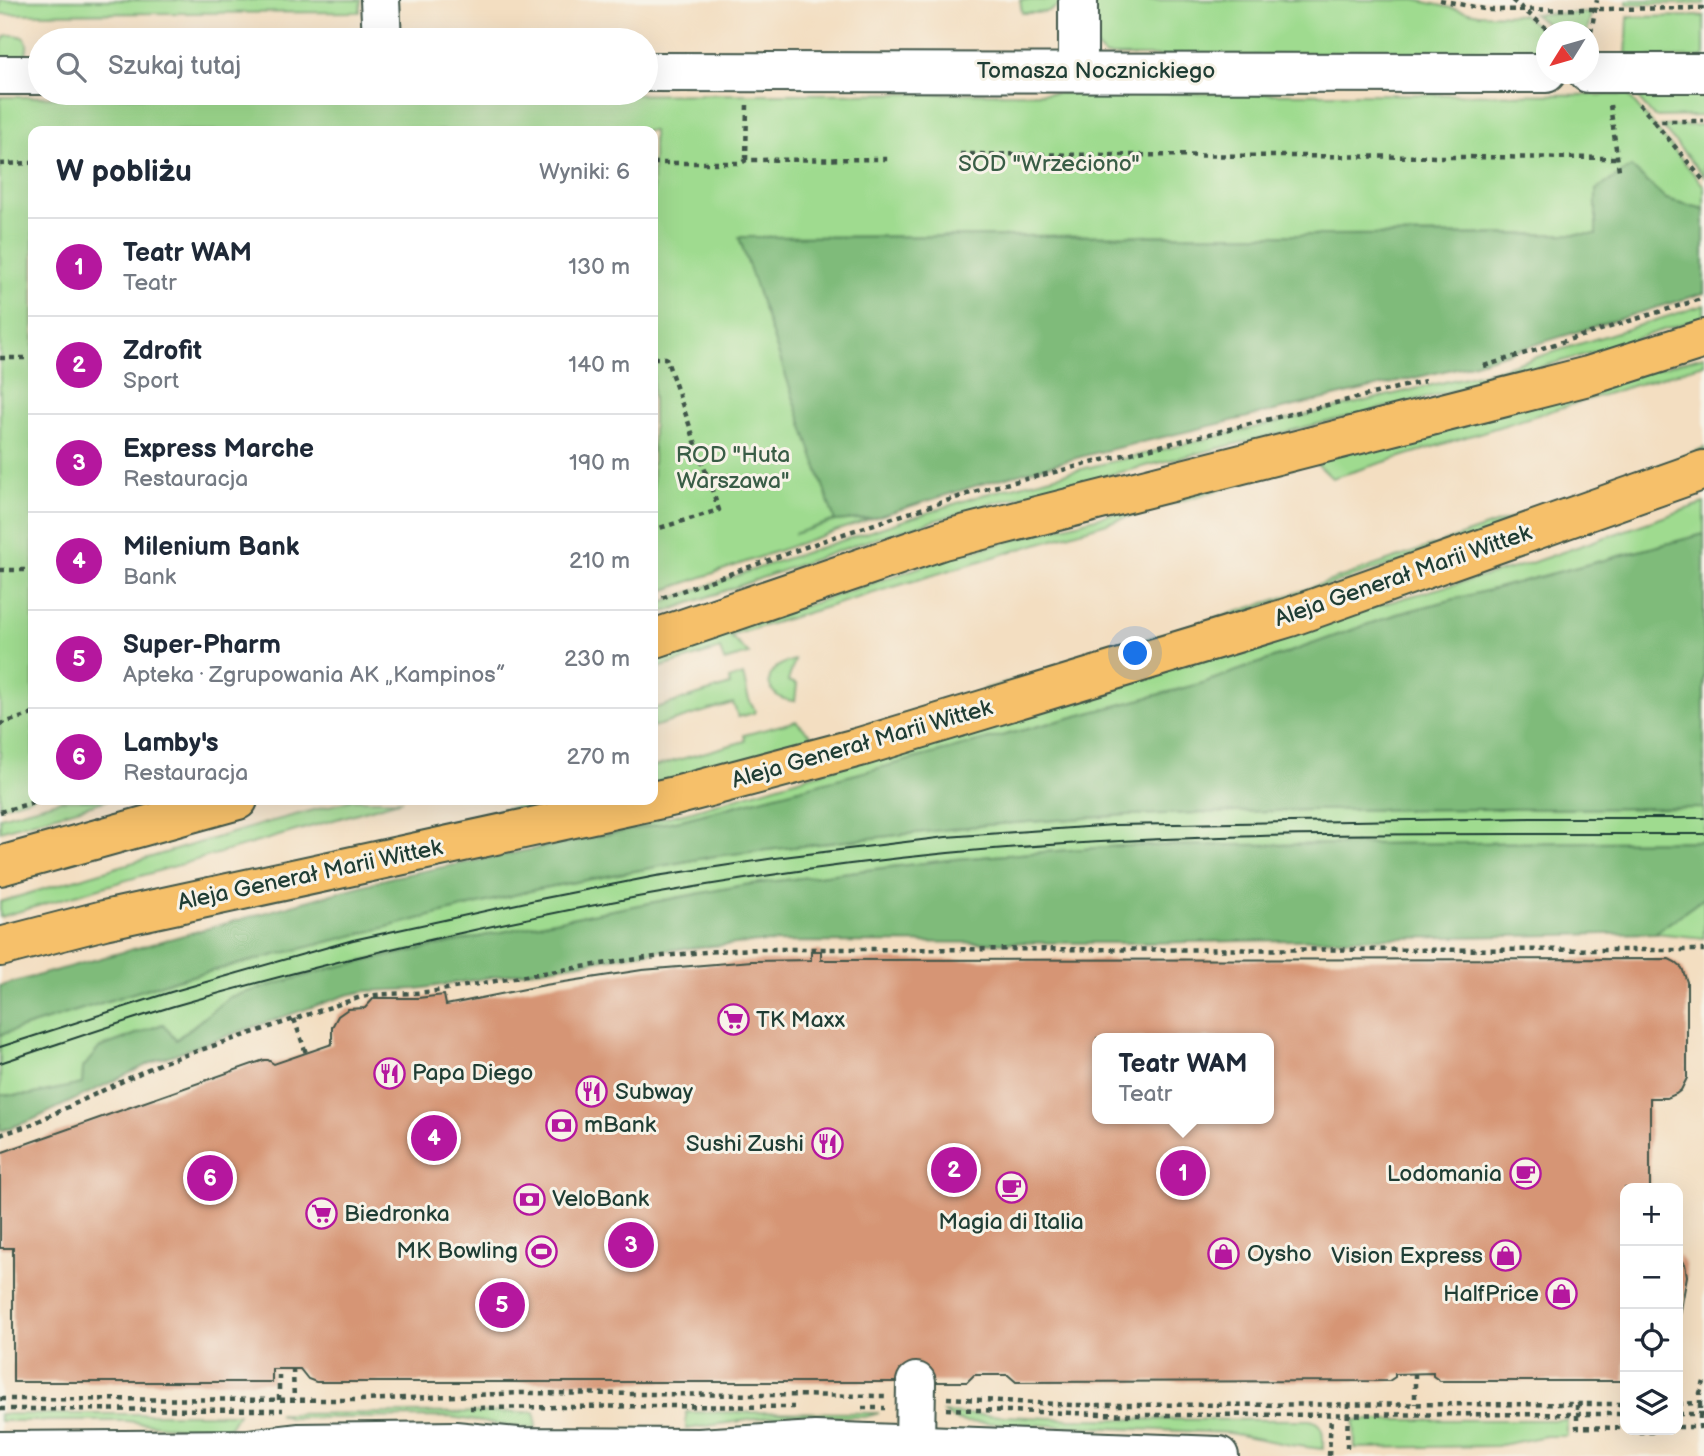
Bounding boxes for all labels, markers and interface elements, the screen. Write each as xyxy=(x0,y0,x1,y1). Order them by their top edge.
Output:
north arrow xyxy=(1536,21,1599,84)
search box xyxy=(28,28,658,105)
icon: search xyxy=(52,48,90,86)
text: Szukaj tutaj xyxy=(108,51,241,82)
street label: Tomasza Nocznickiego xyxy=(977,57,1215,85)
park label: SOD "Wrzeciono" xyxy=(958,150,1140,178)
text: W pobliżu xyxy=(56,154,192,190)
text: Wyniki: 6 xyxy=(539,158,630,186)
text: Teatr WAM xyxy=(123,238,252,269)
text: 1 xyxy=(74,253,84,281)
text: 130 m xyxy=(568,253,630,281)
text: Teatr xyxy=(123,269,176,297)
text: Zdrofit xyxy=(123,336,202,367)
text: 2 xyxy=(72,351,86,379)
text: 140 m xyxy=(568,351,630,379)
text: Sport xyxy=(123,367,179,395)
text: Express Marche xyxy=(123,434,314,465)
park label: ROD "Huta Warszawa" xyxy=(676,441,790,495)
text: 3 xyxy=(72,449,86,477)
text: 190 m xyxy=(569,449,630,477)
text: Restauracja xyxy=(123,465,248,493)
street label: Aleja Generał Marii Wittek xyxy=(1271,519,1536,633)
text: Milenium Bank xyxy=(123,532,299,563)
text: 4 xyxy=(72,547,86,575)
text: 210 m xyxy=(569,547,630,575)
text: Bank xyxy=(123,563,176,591)
text: Super-Pharm xyxy=(123,630,281,661)
your location xyxy=(1118,636,1152,670)
text: 5 xyxy=(72,645,86,673)
text: 230 m xyxy=(564,645,630,673)
text: Apteka · Zgrupowania AK „Kampinos” xyxy=(123,661,505,689)
street label: Aleja Generał Marii Wittek xyxy=(728,693,996,795)
text: Lamby's xyxy=(123,728,219,759)
text: 6 xyxy=(72,743,86,771)
text: 270 m xyxy=(566,743,630,771)
text: Restauracja xyxy=(123,759,248,787)
street label: Aleja Generał Marii Wittek xyxy=(175,833,446,917)
supermarket icon: TK Maxx xyxy=(716,1003,750,1037)
place label: TK Maxx xyxy=(756,1006,845,1034)
popup xyxy=(1092,1033,1274,1124)
text: Teatr WAM xyxy=(1119,1049,1247,1080)
restaurant icon: Papa Diego xyxy=(372,1056,406,1090)
place label: Papa Diego xyxy=(412,1059,533,1087)
restaurant icon: Subway xyxy=(575,1075,609,1109)
place label: Subway xyxy=(615,1078,694,1106)
text: Teatr xyxy=(1119,1080,1172,1108)
bank icon: mBank xyxy=(544,1108,578,1142)
place label: mBank xyxy=(584,1111,657,1139)
pin: 4 xyxy=(411,1112,457,1164)
restaurant icon: Sushi Zushi xyxy=(810,1127,844,1161)
place label: Sushi Zushi xyxy=(686,1130,804,1158)
pin: 2 xyxy=(931,1144,977,1196)
pin: 1 xyxy=(1160,1147,1206,1199)
pin: 6 xyxy=(187,1152,233,1204)
cafe icon: Lodomania xyxy=(1508,1157,1542,1191)
place label: Lodomania xyxy=(1387,1160,1502,1188)
cafe icon: Magia di Italia xyxy=(994,1171,1028,1205)
bank icon: VeloBank xyxy=(512,1182,546,1216)
map controls xyxy=(1620,1183,1683,1435)
button: + xyxy=(1620,1183,1683,1246)
place label: VeloBank xyxy=(552,1185,650,1213)
supermarket icon: Biedronka xyxy=(304,1197,338,1231)
place label: Biedronka xyxy=(344,1200,450,1228)
place label: Magia di Italia xyxy=(938,1208,1084,1236)
pin: 3 xyxy=(608,1219,654,1271)
sports icon: MK Bowling xyxy=(524,1234,558,1268)
place label: MK Bowling xyxy=(396,1237,518,1265)
shop icon: Oysho xyxy=(1207,1237,1241,1271)
shop icon: Vision Express xyxy=(1489,1239,1523,1273)
place label: Oysho xyxy=(1247,1240,1312,1268)
place label: Vision Express xyxy=(1331,1242,1483,1270)
button: − xyxy=(1620,1246,1683,1309)
shop icon: HalfPrice xyxy=(1545,1277,1579,1311)
pin: 5 xyxy=(479,1279,525,1331)
place label: HalfPrice xyxy=(1443,1280,1539,1308)
button: locate xyxy=(1620,1309,1683,1372)
button: layers xyxy=(1620,1372,1683,1435)

